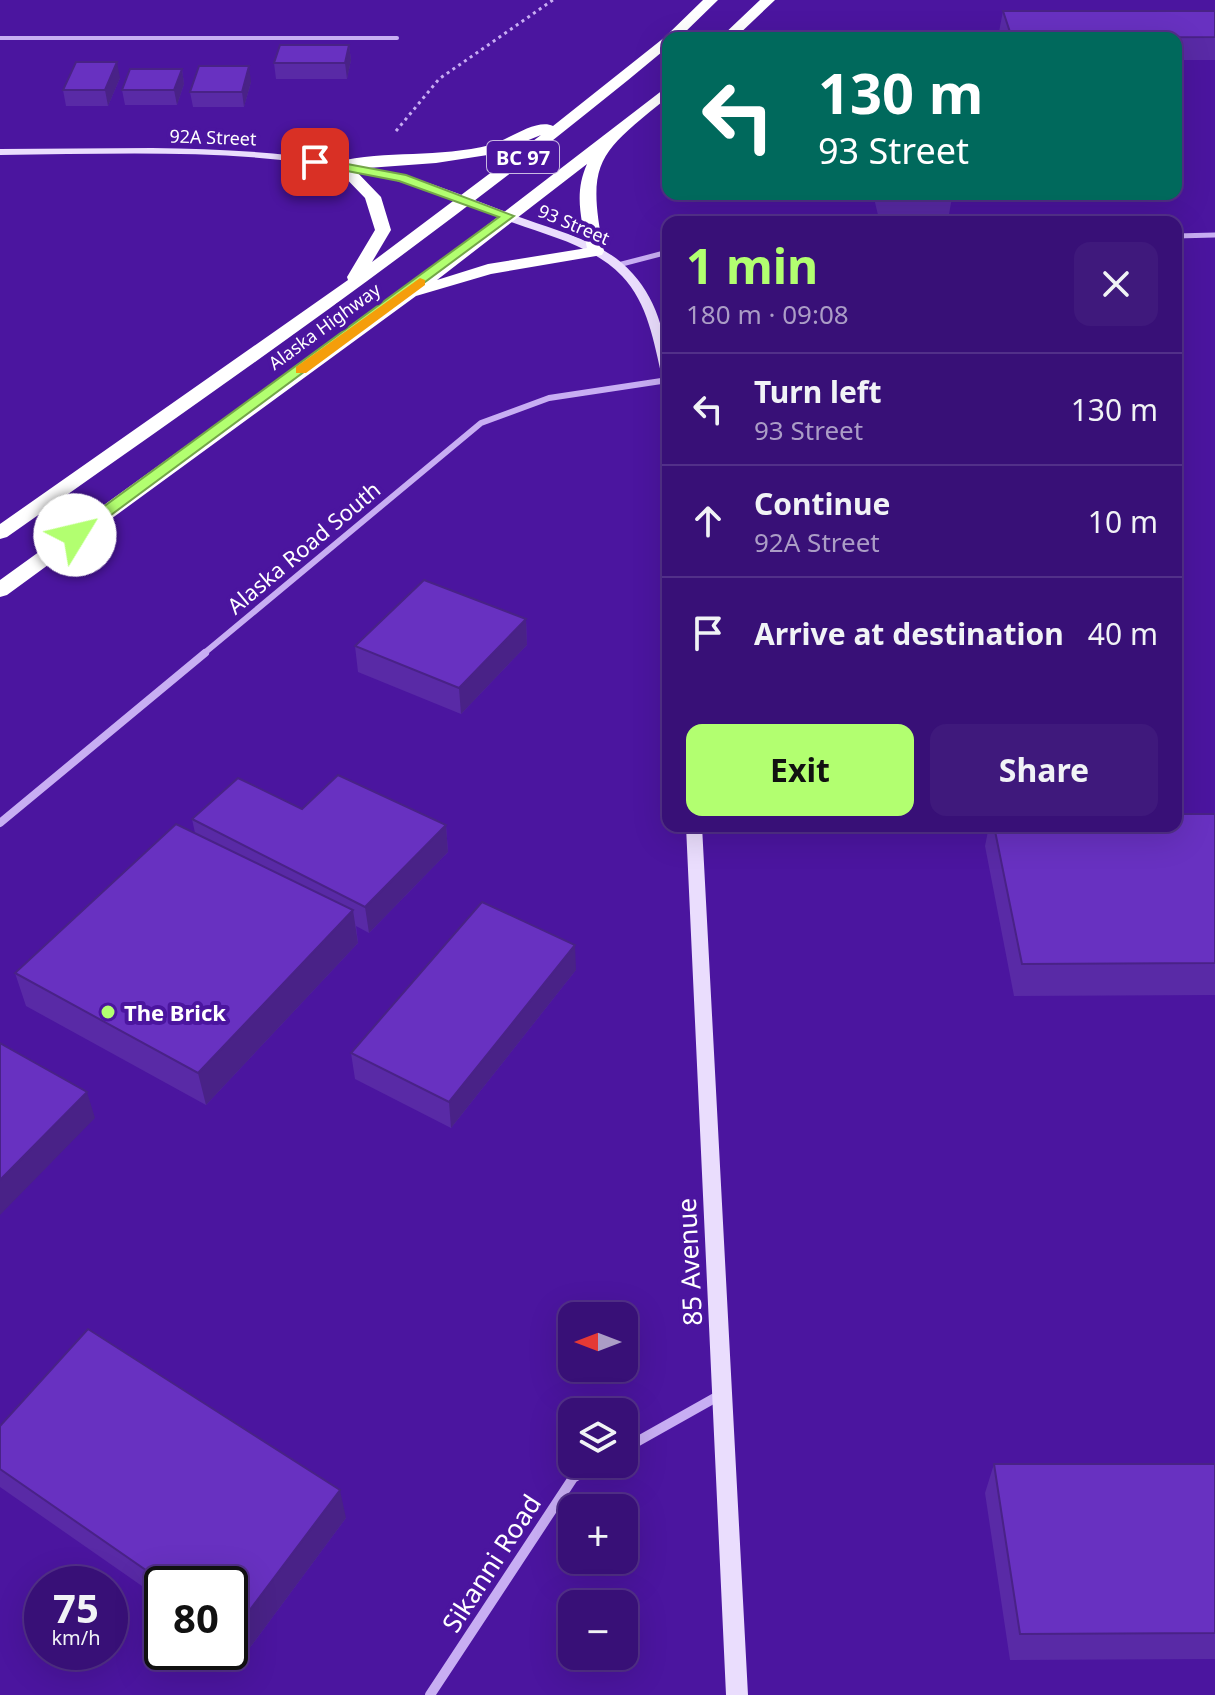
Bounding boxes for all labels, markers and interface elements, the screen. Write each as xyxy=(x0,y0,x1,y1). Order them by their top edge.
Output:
text: 130 m xyxy=(818,54,983,130)
icon: left xyxy=(686,64,790,168)
street label: 92A Street xyxy=(169,123,257,151)
text: 93 Street xyxy=(818,126,969,175)
pin xyxy=(281,128,349,196)
icon: arrive xyxy=(293,140,337,184)
road number: BC 97 xyxy=(487,141,559,173)
street label: 93 Street xyxy=(535,198,614,250)
text: 1 min xyxy=(686,233,818,298)
button: close xyxy=(1074,242,1158,326)
street label: Alaska Highway xyxy=(263,277,385,375)
text: 180 m · 09:08 xyxy=(686,296,849,332)
text: Turn left xyxy=(754,371,882,412)
icon: left xyxy=(686,387,730,431)
text: 130 m xyxy=(1071,389,1158,430)
text: 93 Street xyxy=(754,412,863,448)
street label: Alaska Road South xyxy=(220,474,386,620)
text: Continue xyxy=(754,483,890,524)
position arrow xyxy=(33,493,117,577)
icon: ahead xyxy=(686,499,730,543)
text: 10 m xyxy=(1088,501,1158,542)
text: 92A Street xyxy=(754,524,880,560)
icon: arrive xyxy=(686,611,730,655)
text: Arrive at destination xyxy=(754,613,1064,654)
text: 40 m xyxy=(1088,613,1158,654)
button: Exit xyxy=(686,724,914,816)
button: Share xyxy=(930,724,1158,816)
place label: The Brick xyxy=(124,997,226,1027)
marker: The Brick xyxy=(99,1003,117,1021)
street label: 85 Avenue xyxy=(668,1197,710,1327)
north arrow xyxy=(558,1302,638,1382)
map controls xyxy=(558,1302,638,1670)
button: layers xyxy=(558,1398,638,1478)
street label: Sikanni Road xyxy=(433,1487,549,1639)
button: + xyxy=(558,1494,638,1574)
speed limit sign: 80 xyxy=(144,1566,248,1670)
text: 75 xyxy=(53,1580,99,1635)
button: − xyxy=(558,1590,638,1670)
text: km/h xyxy=(51,1624,101,1651)

